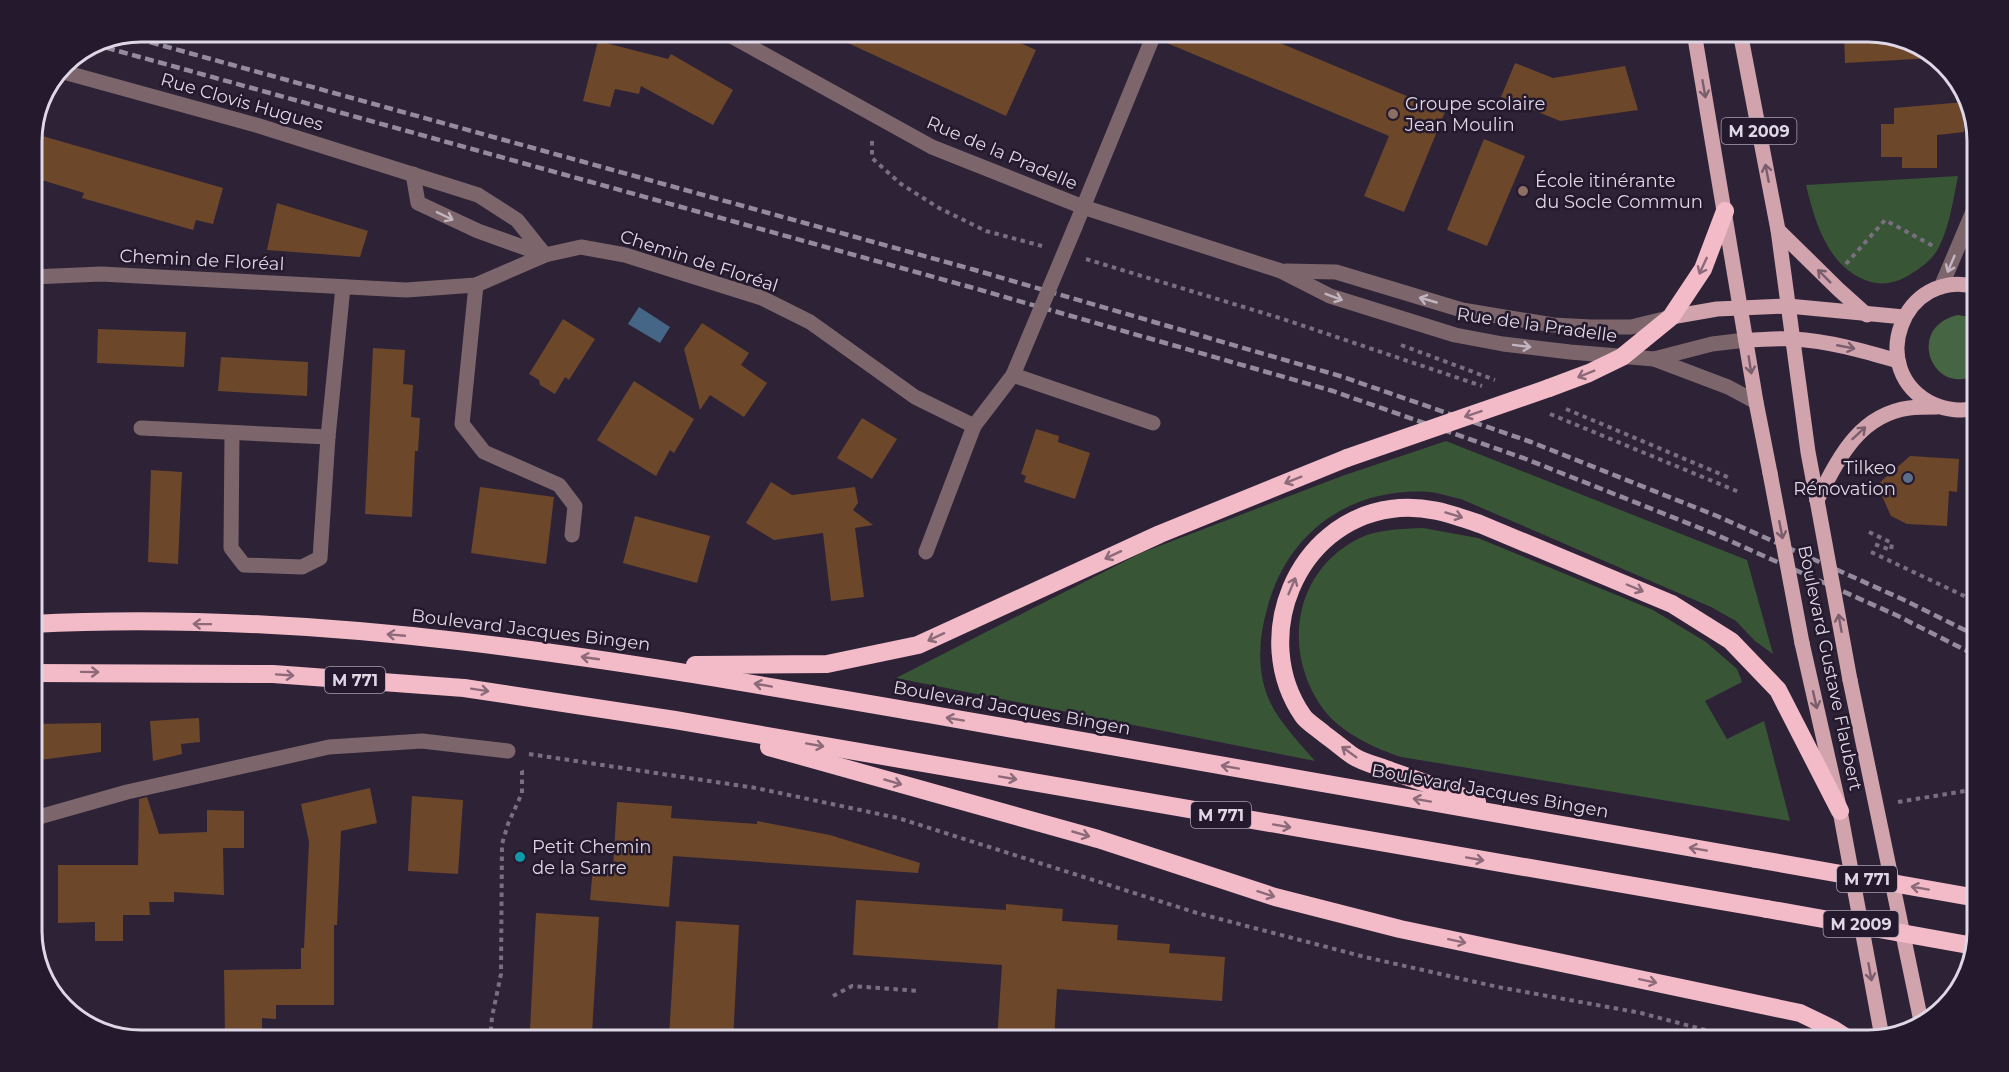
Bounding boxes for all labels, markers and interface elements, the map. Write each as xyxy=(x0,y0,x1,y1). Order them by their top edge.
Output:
street label: Rue Clovis Hugues xyxy=(158,68,326,136)
one-way arrow xyxy=(1699,79,1710,98)
place label: Groupe scolaire Jean Moulin xyxy=(1404,93,1545,136)
marker: Groupe scolaire Jean Moulin xyxy=(1386,107,1400,121)
street label: Rue de la Pradelle xyxy=(923,111,1081,195)
road number: M 2009 xyxy=(1722,118,1796,144)
one-way arrow xyxy=(1761,163,1772,183)
place label: École itinérante du Socle Commun xyxy=(1535,170,1703,213)
marker: École itinérante du Socle Commun xyxy=(1516,184,1530,198)
one-way arrow xyxy=(435,211,453,223)
street label: Chemin de Floréal xyxy=(617,225,781,297)
street label: Chemin de Floréal xyxy=(119,245,285,275)
one-way arrow xyxy=(1945,254,1956,272)
one-way arrow xyxy=(1697,256,1709,274)
one-way arrow xyxy=(1817,268,1832,283)
one-way arrow xyxy=(1324,292,1343,303)
one-way arrow xyxy=(1419,294,1438,305)
street label: Rue de la Pradelle xyxy=(1455,303,1619,347)
one-way arrow xyxy=(1512,341,1532,352)
one-way arrow xyxy=(1836,342,1855,353)
one-way arrow xyxy=(1744,354,1755,374)
one-way arrow xyxy=(1577,369,1596,380)
one-way arrow xyxy=(1464,409,1483,420)
one-way arrow xyxy=(1851,427,1866,441)
place label: Tilkeo Rénovation xyxy=(1793,457,1896,500)
marker: Tilkeo Rénovation xyxy=(1901,471,1915,485)
one-way arrow xyxy=(1284,475,1303,486)
one-way arrow xyxy=(1444,510,1463,521)
one-way arrow xyxy=(1776,520,1787,539)
street label: Boulevard Gustave Flaubert xyxy=(1793,543,1867,793)
one-way arrow xyxy=(1104,551,1122,562)
one-way arrow xyxy=(1287,577,1298,595)
one-way arrow xyxy=(1625,582,1643,594)
street label: Boulevard Jacques Bingen xyxy=(410,604,652,656)
one-way arrow xyxy=(1834,613,1845,633)
one-way arrow xyxy=(192,618,212,629)
one-way arrow xyxy=(387,629,407,640)
one-way arrow xyxy=(927,632,945,643)
one-way arrow xyxy=(581,652,600,663)
one-way arrow xyxy=(80,666,100,678)
road number: M 771 xyxy=(325,667,385,693)
one-way arrow xyxy=(275,670,295,681)
street label: Boulevard Jacques Bingen xyxy=(892,676,1132,740)
one-way arrow xyxy=(753,680,773,691)
one-way arrow xyxy=(469,685,489,696)
one-way arrow xyxy=(1810,689,1821,709)
one-way arrow xyxy=(946,713,965,724)
one-way arrow xyxy=(805,739,825,750)
one-way arrow xyxy=(1341,746,1357,758)
street label: Boulevard Jacques Bingen xyxy=(1370,759,1610,823)
one-way arrow xyxy=(1220,761,1240,772)
one-way arrow xyxy=(997,773,1017,784)
one-way arrow xyxy=(883,777,902,788)
one-way arrow xyxy=(1412,795,1432,806)
road number: M 771 xyxy=(1191,802,1251,828)
one-way arrow xyxy=(1272,820,1292,831)
one-way arrow xyxy=(1071,829,1090,841)
place label: Petit Chemin de la Sarre xyxy=(532,836,652,879)
one-way arrow xyxy=(1689,843,1709,854)
marker: Petit Chemin de la Sarre xyxy=(513,850,527,864)
one-way arrow xyxy=(1464,854,1484,865)
road number: M 771 xyxy=(1837,866,1897,892)
one-way arrow xyxy=(1911,882,1930,893)
one-way arrow xyxy=(1256,889,1275,900)
road number: M 2009 xyxy=(1824,911,1898,937)
one-way arrow xyxy=(1447,936,1466,947)
one-way arrow xyxy=(1865,962,1876,981)
one-way arrow xyxy=(1638,976,1657,987)

